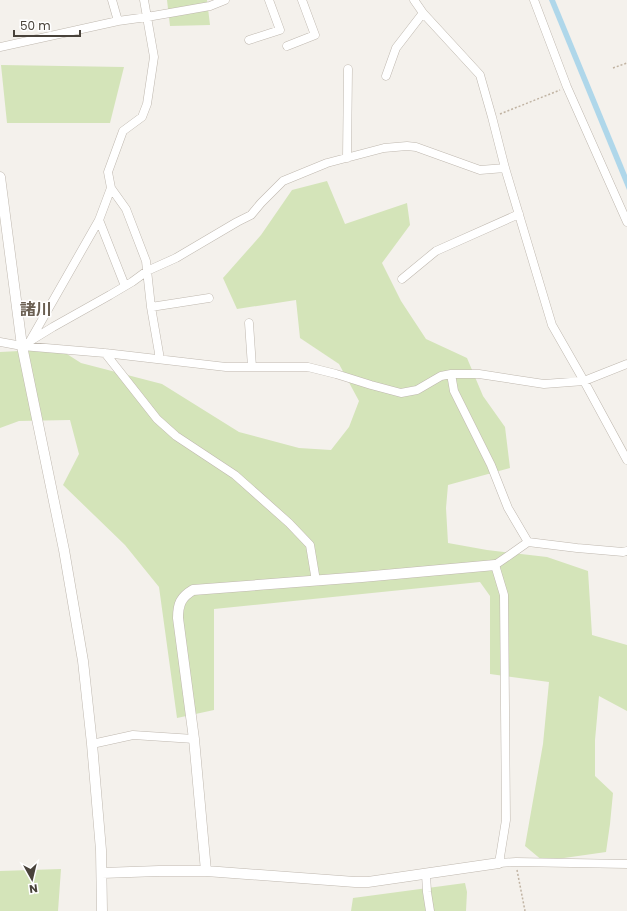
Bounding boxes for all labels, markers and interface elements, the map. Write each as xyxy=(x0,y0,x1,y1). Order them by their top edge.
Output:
scale bar xyxy=(14,12,80,38)
text: 50 m xyxy=(20,17,51,34)
district label: 諸川 xyxy=(20,298,52,321)
north arrow xyxy=(12,859,52,899)
text: N xyxy=(28,880,39,897)

